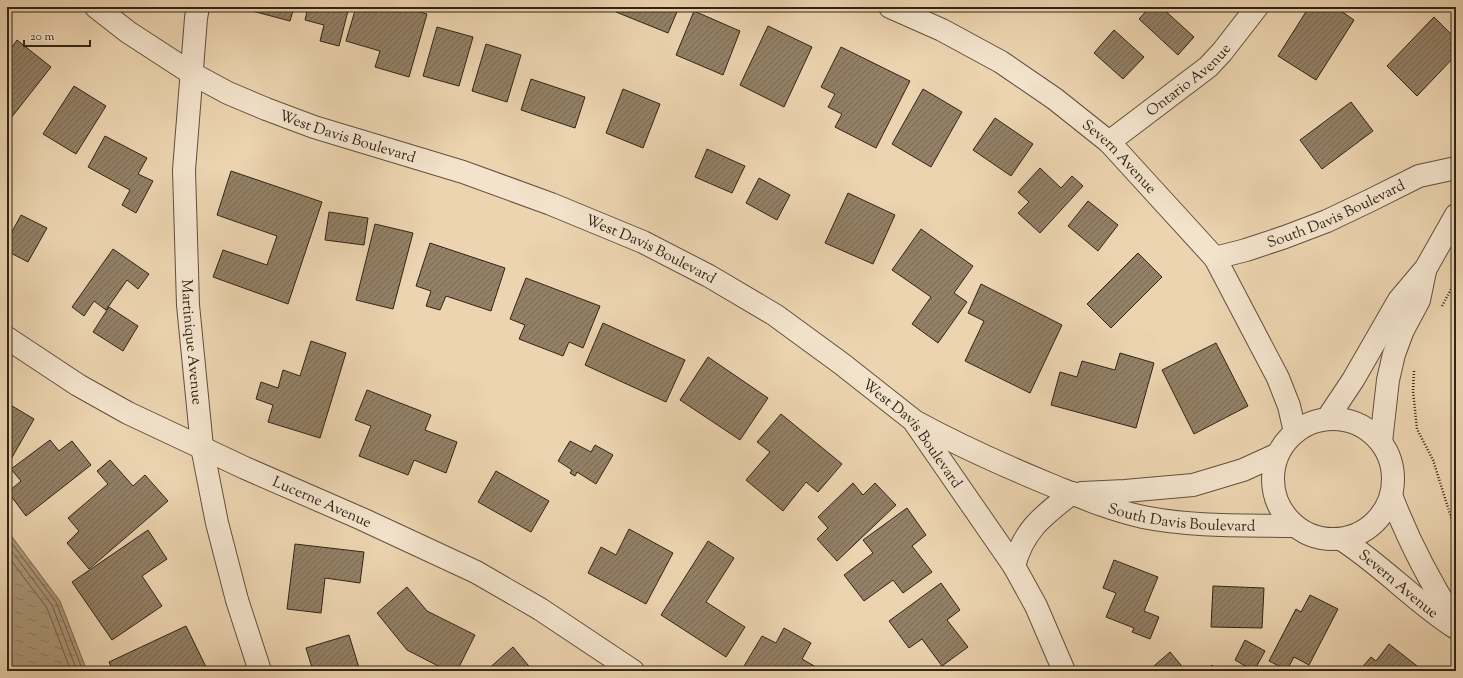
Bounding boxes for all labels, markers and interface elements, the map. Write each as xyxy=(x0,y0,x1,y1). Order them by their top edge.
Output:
scale bar xyxy=(24,22,90,48)
text: 20 m xyxy=(30,28,55,46)
street label: Ontario Avenue xyxy=(1142,40,1237,122)
street label: West Davis Boulevard xyxy=(276,106,418,169)
street label: Severn Avenue xyxy=(1077,115,1161,199)
street label: South Davis Boulevard xyxy=(1265,175,1409,254)
street label: West Davis Boulevard xyxy=(582,210,720,290)
street label: Martinique Avenue xyxy=(175,279,207,406)
street label: West Davis Boulevard xyxy=(857,375,967,494)
street label: Lucerne Avenue xyxy=(269,472,375,534)
street label: South Davis Boulevard xyxy=(1105,499,1256,538)
street label: Severn Avenue xyxy=(1353,546,1442,624)

